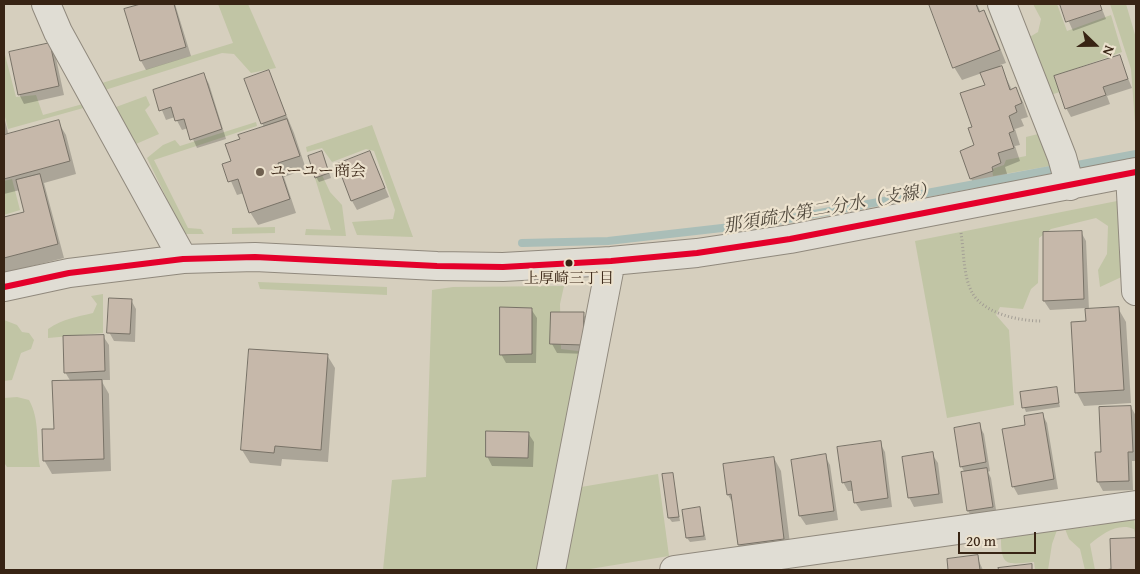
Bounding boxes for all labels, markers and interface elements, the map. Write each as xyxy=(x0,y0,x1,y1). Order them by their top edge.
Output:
north arrow xyxy=(1070,20,1120,70)
text: N xyxy=(1098,43,1120,59)
place label: ユーユー商会 xyxy=(270,162,366,182)
marker: ユーユー商会 xyxy=(254,166,266,178)
water label: 那須疏水第二分水（支線） xyxy=(722,180,938,238)
marker: 上厚崎三丁目 xyxy=(564,258,574,268)
place label: 上厚崎三丁目 xyxy=(524,270,614,288)
scale bar xyxy=(960,522,1038,554)
text: 20 m xyxy=(966,530,996,551)

